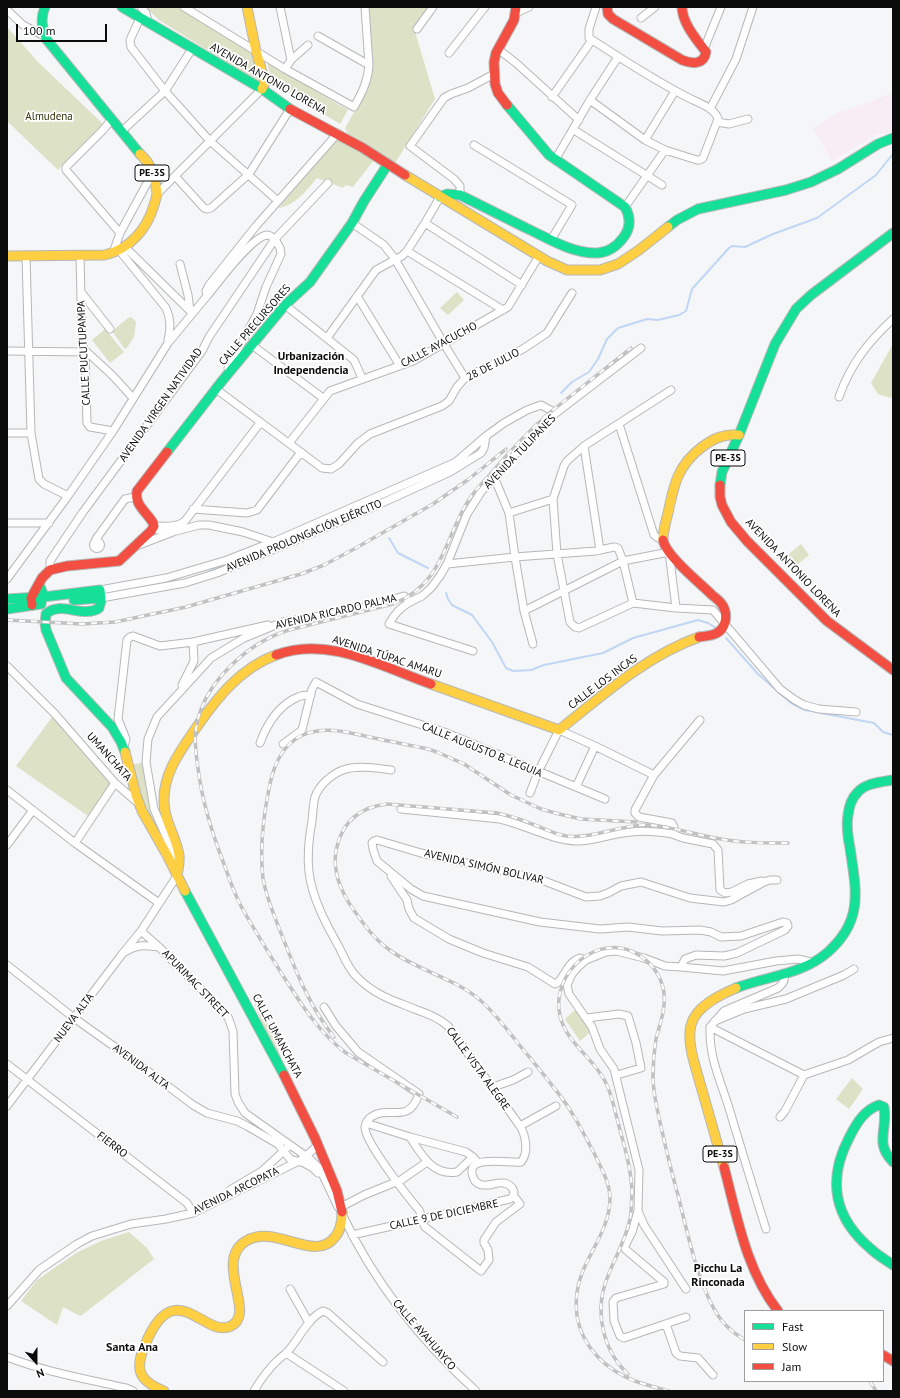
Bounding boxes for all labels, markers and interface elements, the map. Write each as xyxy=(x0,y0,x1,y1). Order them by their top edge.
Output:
scale bar xyxy=(18,16,109,42)
text: 100 m xyxy=(23,23,56,38)
street label: AVENIDA ANTONIO LORENA xyxy=(208,40,328,118)
park label: Almudena xyxy=(25,110,73,124)
road number: PE-3S xyxy=(135,165,169,181)
street label: CALLE PRECURSORES xyxy=(216,282,294,368)
street label: CALLE PUCUTUPAMPA xyxy=(75,300,93,406)
street label: CALLE AYACUCHO xyxy=(399,319,479,371)
street label: AVENIDA VIRGEN NATIVIDAD xyxy=(117,346,205,464)
street label: 28 DE JULIO xyxy=(464,346,522,384)
district label: Urbanización Independencia xyxy=(273,350,349,378)
street label: AVENIDA TULIPANES xyxy=(481,412,559,492)
road number: PE-3S xyxy=(711,450,745,466)
street label: AVENIDA PROLONGACIÓN EJÉRCITO xyxy=(224,497,384,575)
street label: AVENIDA ANTONIO LORENA xyxy=(742,516,844,620)
street label: AVENIDA RICARDO PALMA xyxy=(274,592,398,632)
street label: AVENIDA TÚPAC AMARU xyxy=(331,633,443,681)
street label: CALLE LOS INCAS xyxy=(566,652,640,712)
street label: CALLE AUGUSTO B. LEGUIA xyxy=(420,720,544,780)
street label: UMANCHATA xyxy=(84,730,134,784)
street label: AVENIDA SIMÓN BOLIVAR xyxy=(423,847,545,887)
street label: APURIMAC STREET xyxy=(159,947,231,1021)
street label: NUEVA ALTA xyxy=(51,991,97,1045)
street label: CALLE UMANCHATA xyxy=(249,992,305,1080)
street label: CALLE VISTA ALEGRE xyxy=(443,1025,513,1113)
street label: AVENIDA ALTA xyxy=(110,1041,172,1093)
street label: FIERRO xyxy=(94,1129,130,1161)
road number: PE-3S xyxy=(703,1146,737,1162)
street label: AVENIDA ARCOPATA xyxy=(191,1164,281,1218)
street label: CALLE 9 DE DICIEMBRE xyxy=(388,1197,500,1233)
district label: Picchu La Rinconada xyxy=(691,1262,745,1290)
street label: CALLE AYAHUAYCO xyxy=(390,1297,458,1373)
legend xyxy=(744,1310,884,1382)
text: Fast xyxy=(782,1319,803,1334)
text: Slow xyxy=(782,1339,807,1354)
district label: Santa Ana xyxy=(106,1341,158,1355)
north arrow xyxy=(16,1342,56,1382)
text: Jam xyxy=(782,1359,801,1374)
text: N xyxy=(34,1365,46,1381)

